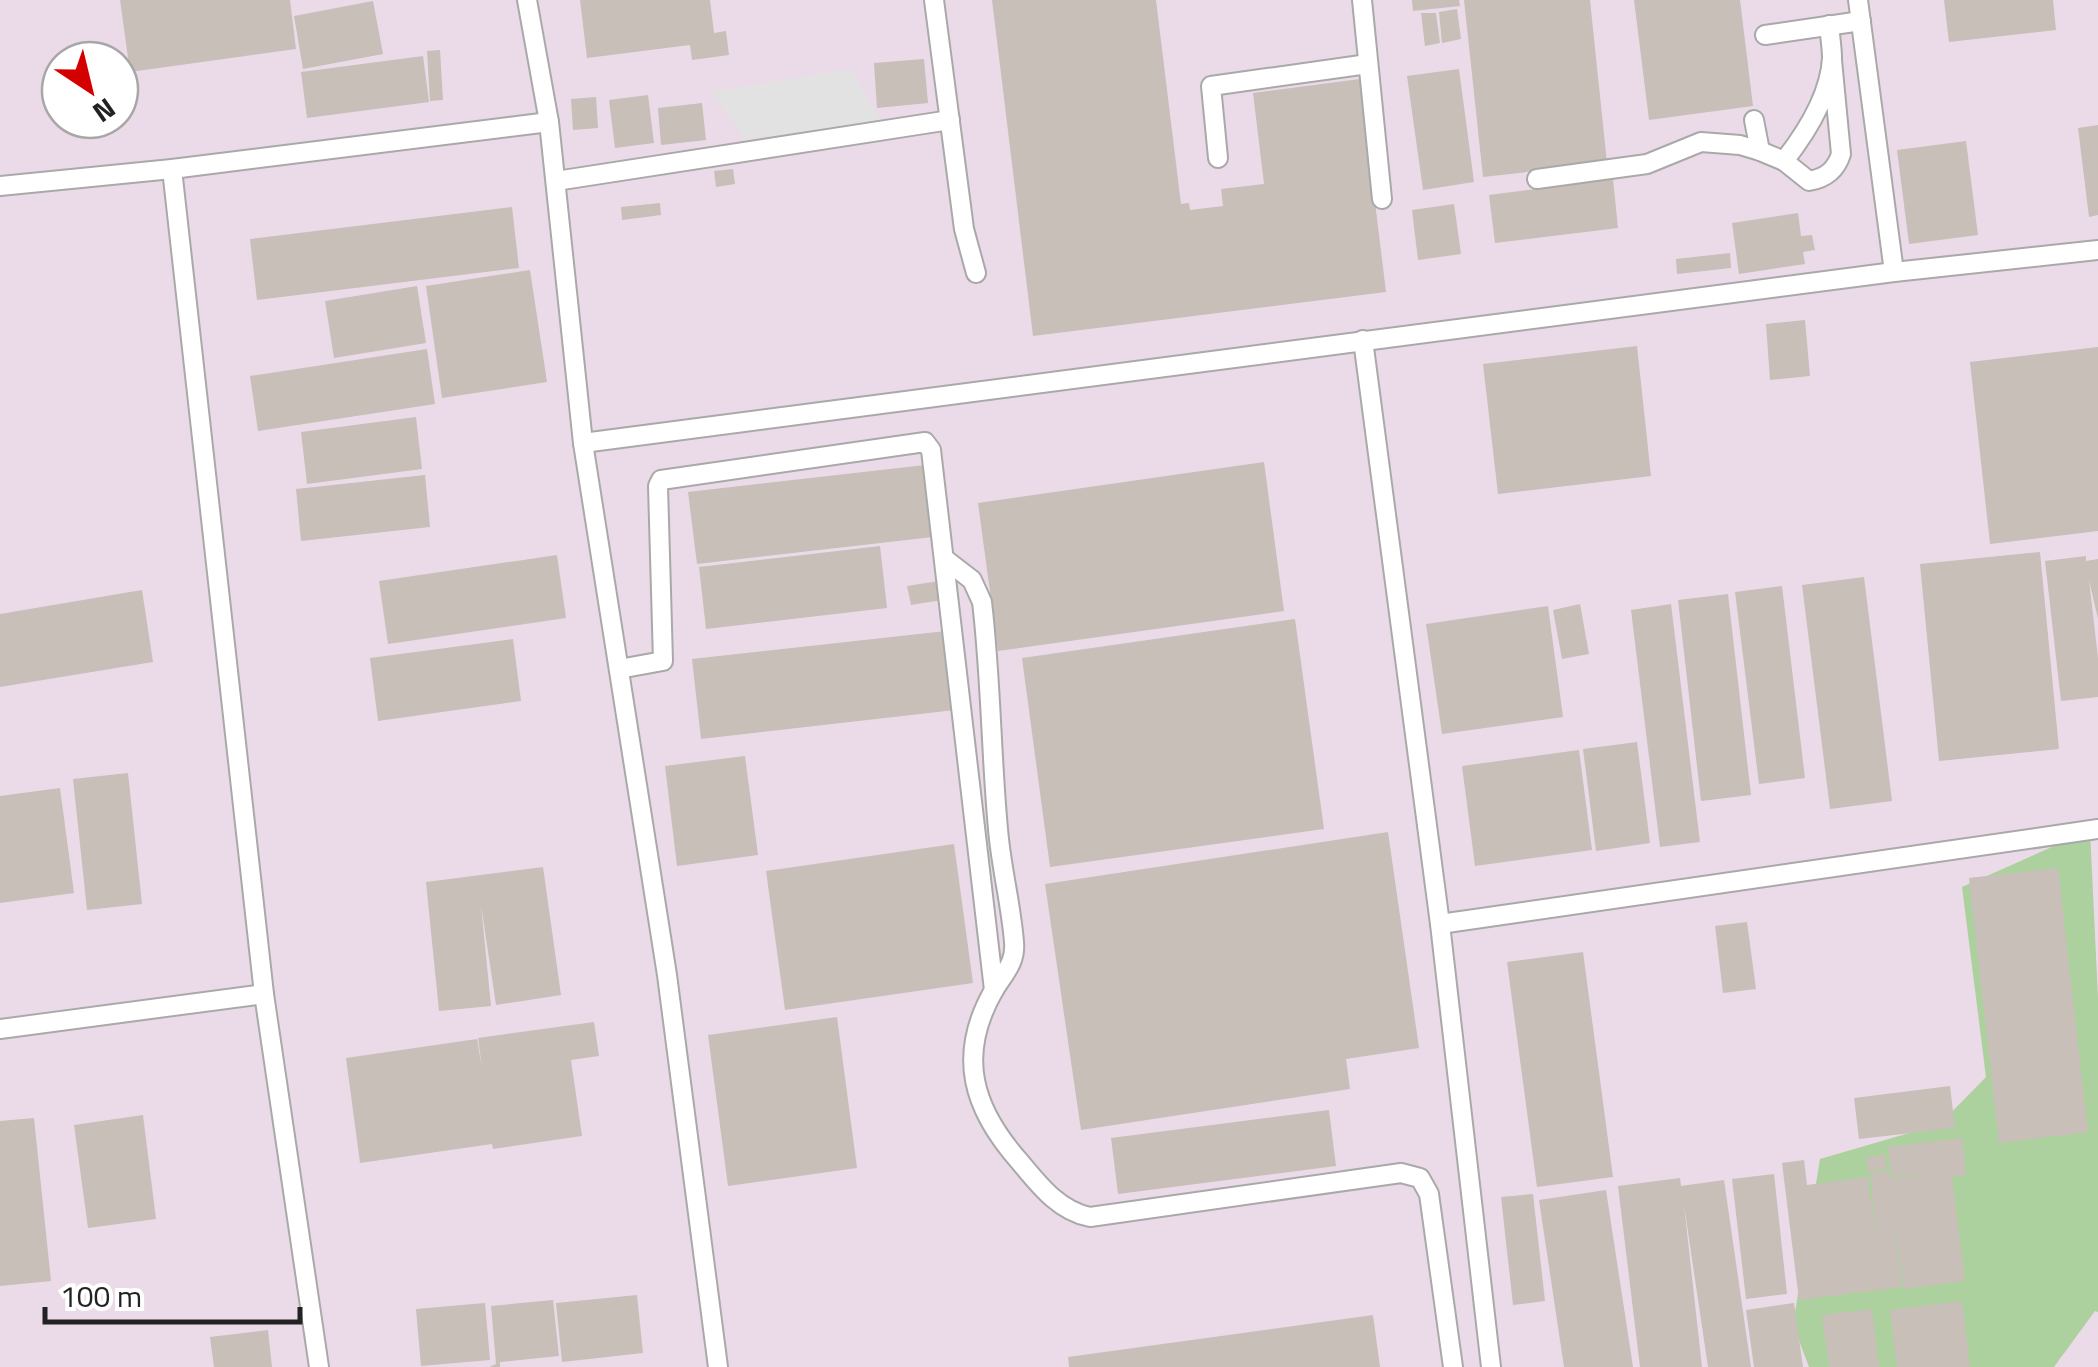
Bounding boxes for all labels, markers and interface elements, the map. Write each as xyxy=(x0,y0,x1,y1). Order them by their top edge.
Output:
north arrow xyxy=(40,40,140,140)
text: N xyxy=(84,88,125,134)
scale bar xyxy=(45,1262,300,1324)
text: 100 m xyxy=(60,1273,142,1319)

